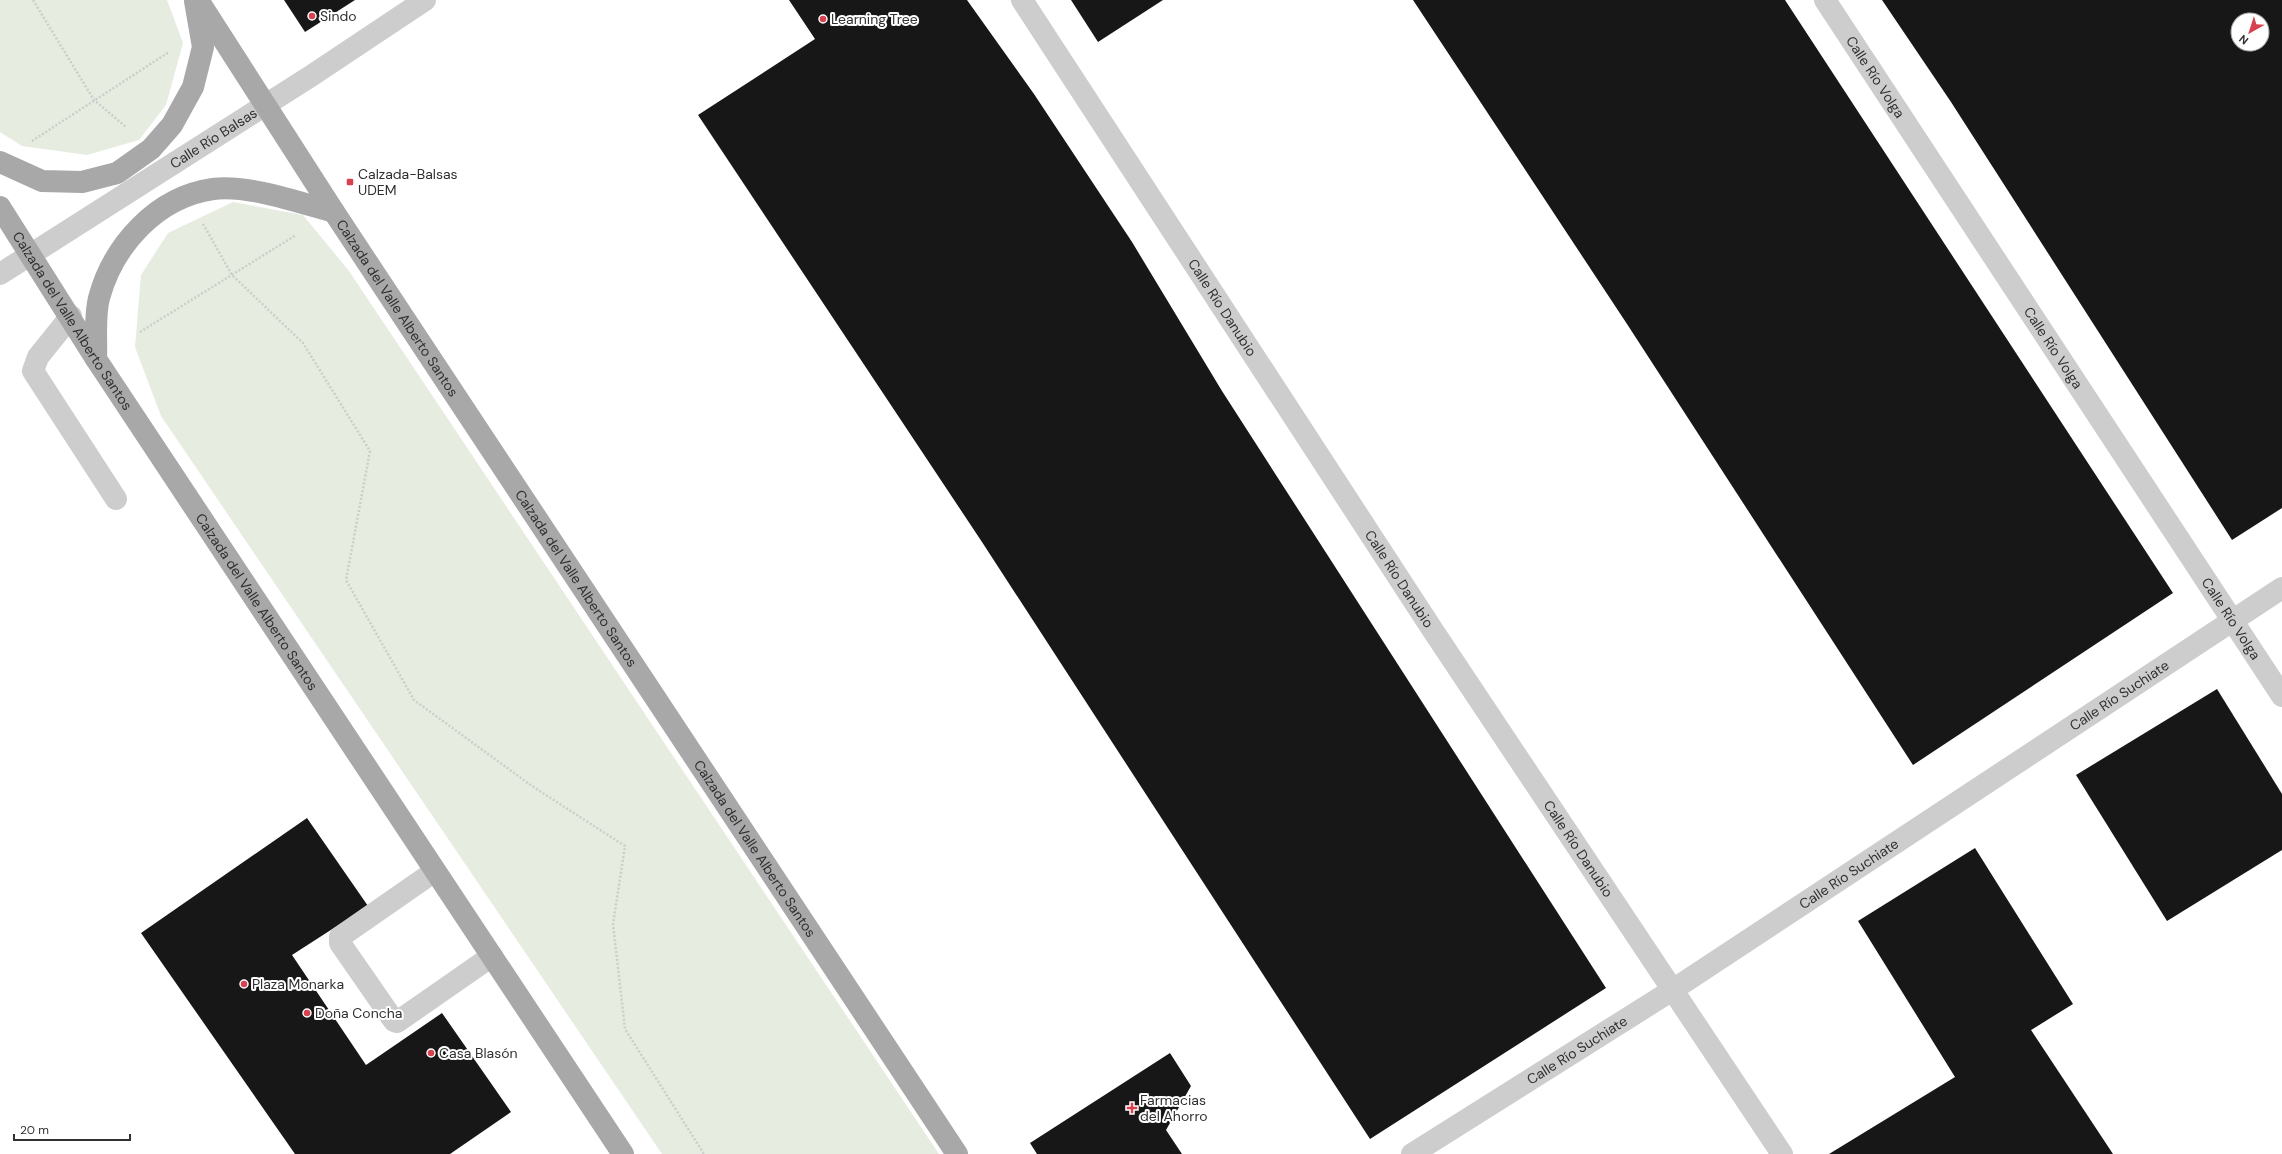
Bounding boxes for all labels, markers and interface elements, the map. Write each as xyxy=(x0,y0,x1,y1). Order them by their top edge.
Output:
place label: Sindo xyxy=(320,7,357,25)
place label: Learning Tree xyxy=(831,10,918,28)
marker: Sindo xyxy=(307,11,317,21)
north arrow xyxy=(2230,12,2270,52)
marker: Learning Tree xyxy=(818,14,828,24)
street label: Calle Río Volga xyxy=(1842,32,1909,121)
text: N xyxy=(2236,32,2251,48)
street label: Calle Río Balsas xyxy=(166,104,260,173)
place label: Calzada-Balsas UDEM xyxy=(358,165,458,199)
marker: Calzada-Balsas UDEM xyxy=(345,177,355,187)
street label: Calzada del Valle Alberto Santos xyxy=(332,216,463,400)
street label: Calzada del Valle Alberto Santos xyxy=(9,228,136,414)
street label: Calle Río Danubio xyxy=(1184,255,1261,360)
street label: Calle Río Volga xyxy=(2020,303,2087,392)
street label: Calzada del Valle Alberto Santos xyxy=(511,486,641,670)
street label: Calzada del Valle Alberto Santos xyxy=(192,510,322,694)
street label: Calle Río Danubio xyxy=(1361,527,1438,631)
street label: Calle Río Volga xyxy=(2198,574,2265,663)
street label: Calle Río Suchiate xyxy=(2066,656,2172,735)
street label: Calzada del Valle Alberto Santos xyxy=(690,756,820,941)
street label: Calle Río Danubio xyxy=(1540,797,1617,901)
street label: Calle Río Suchiate xyxy=(1796,834,1902,913)
place label: Plaza Monarka xyxy=(252,975,344,993)
marker: Plaza Monarka xyxy=(239,979,249,989)
place label: Doña Concha xyxy=(315,1004,402,1022)
marker: Doña Concha xyxy=(302,1008,312,1018)
street label: Calle Río Suchiate xyxy=(1523,1012,1631,1088)
place label: Casa Blasón xyxy=(439,1044,518,1062)
marker: Casa Blasón xyxy=(426,1048,436,1058)
place label: Farmacias del Ahorro xyxy=(1140,1091,1208,1125)
marker: Farmacias del Ahorro xyxy=(1127,1103,1137,1113)
scale bar xyxy=(14,1116,130,1142)
text: 20 m xyxy=(20,1122,49,1138)

